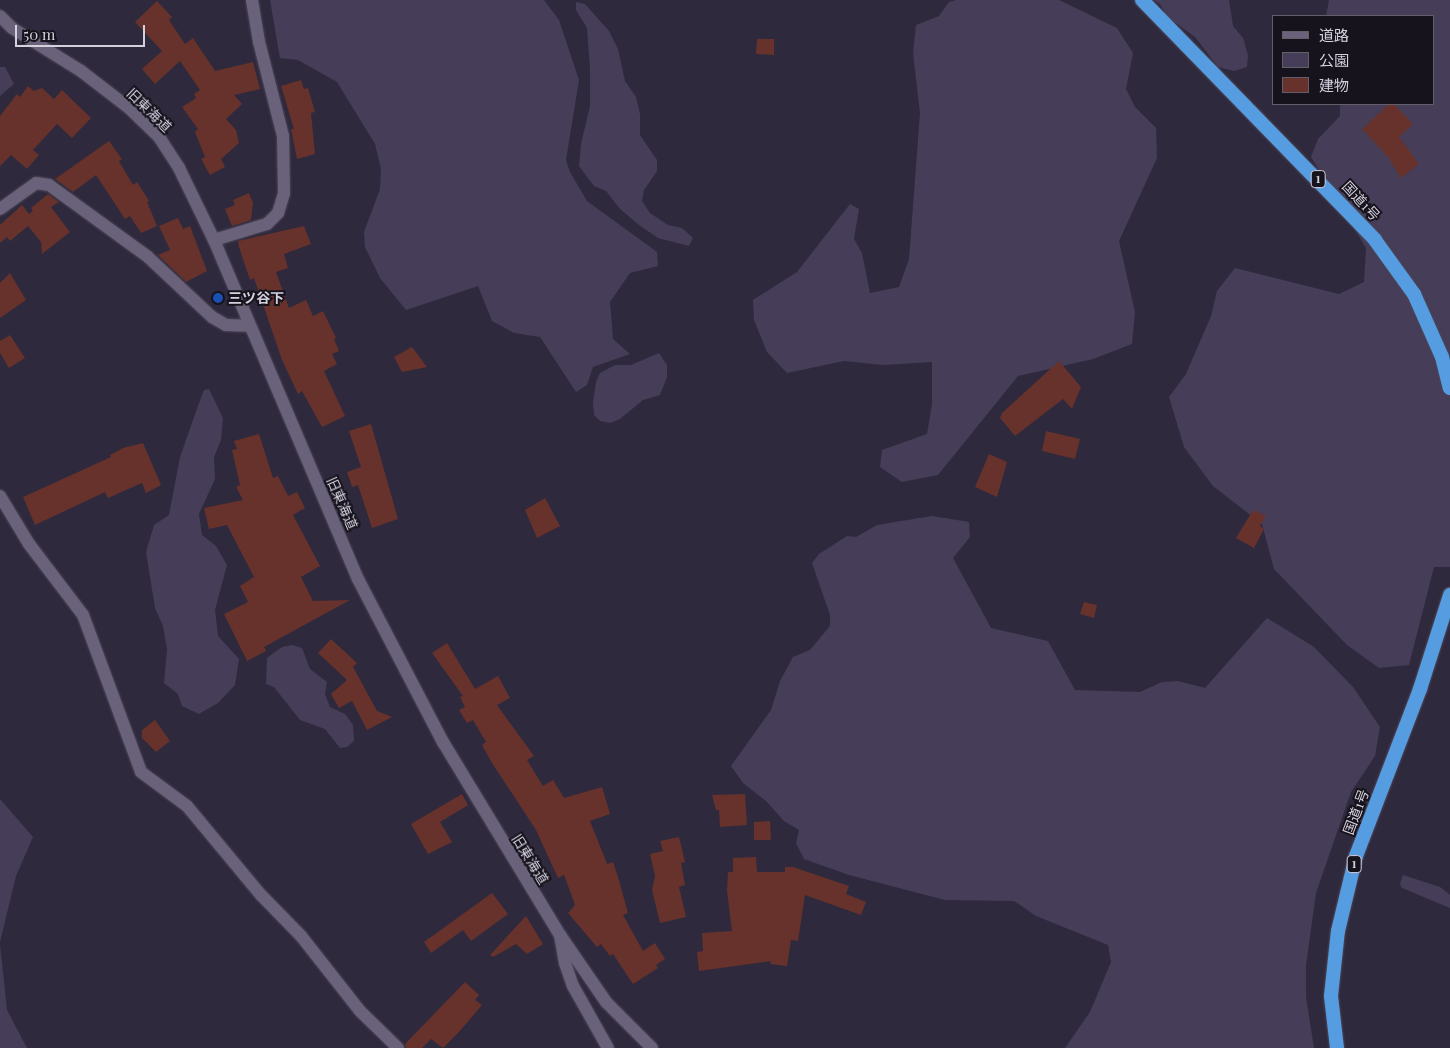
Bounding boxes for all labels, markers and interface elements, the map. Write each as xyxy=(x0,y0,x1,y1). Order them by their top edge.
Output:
scale bar xyxy=(18,15,148,47)
legend xyxy=(1272,15,1435,105)
text: 50 m xyxy=(23,24,55,44)
text: 道路 xyxy=(1319,25,1349,45)
text: 公園 xyxy=(1319,50,1349,70)
text: 建物 xyxy=(1319,75,1349,95)
street label: 旧東海道 xyxy=(123,85,175,135)
road number: 1 xyxy=(1310,170,1326,188)
street label: 国道1号 xyxy=(1339,178,1383,224)
place label: 三ツ谷下 xyxy=(228,290,284,306)
marker: 三ツ谷下 xyxy=(212,292,224,304)
street label: 旧東海道 xyxy=(323,474,361,532)
street label: 国道1号 xyxy=(1340,787,1372,837)
street label: 旧東海道 xyxy=(508,831,552,887)
road number: 1 xyxy=(1346,854,1362,874)

